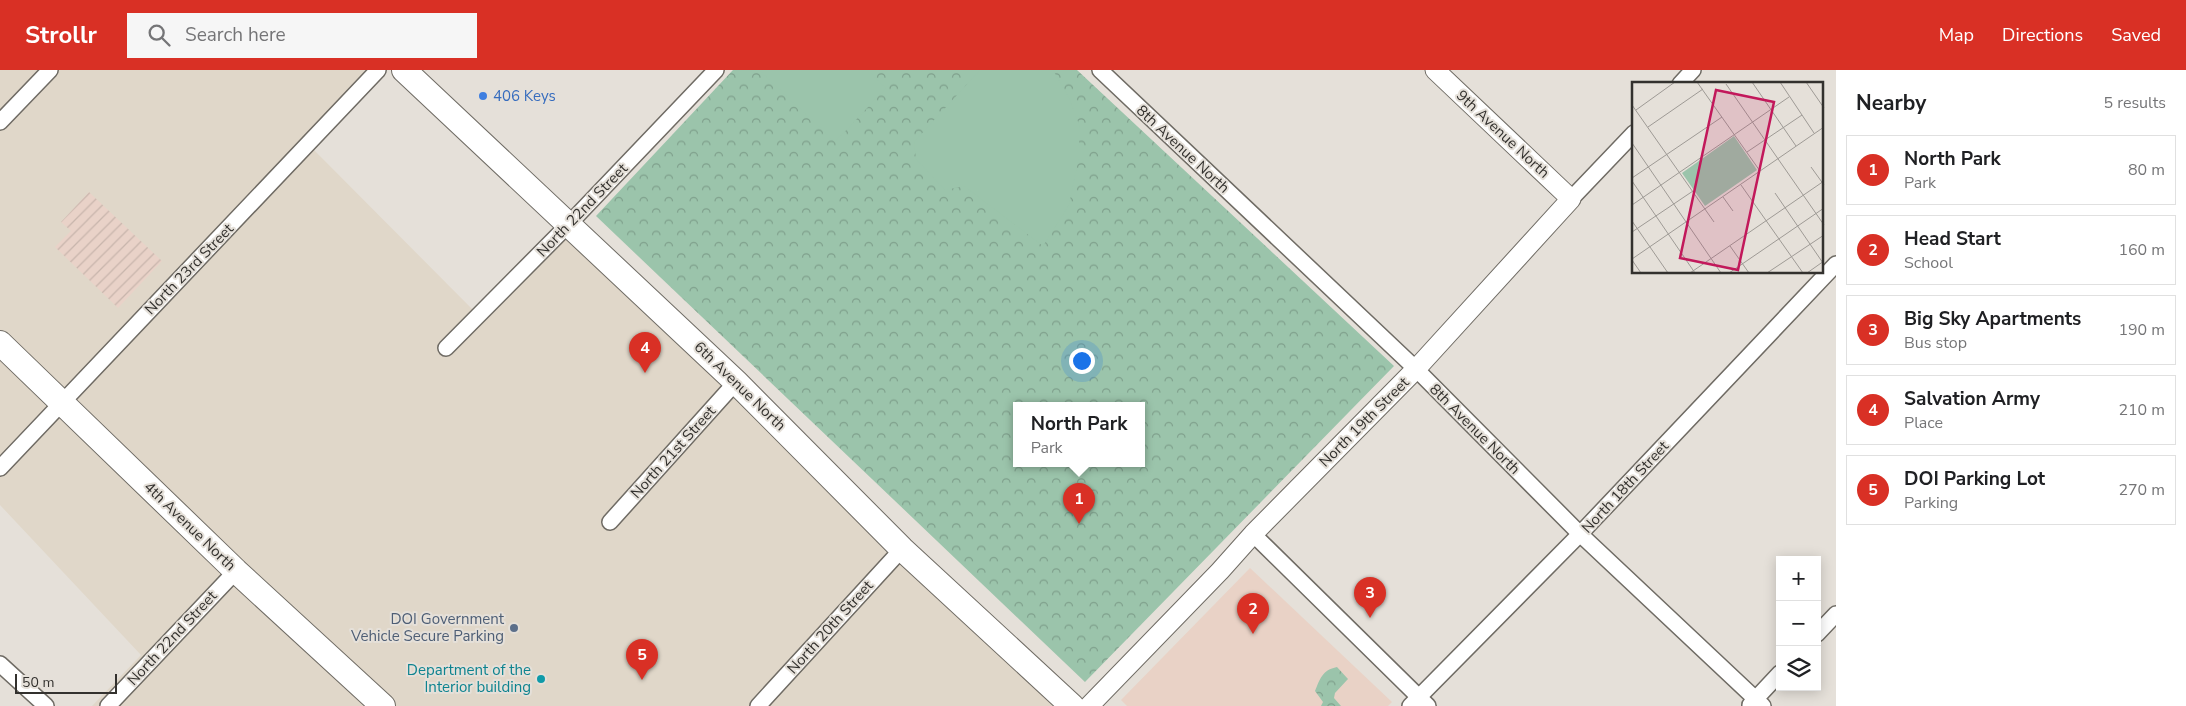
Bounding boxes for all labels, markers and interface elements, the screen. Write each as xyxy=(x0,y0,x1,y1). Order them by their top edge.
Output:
search box xyxy=(127,13,477,58)
text: Strollr xyxy=(25,19,97,51)
icon: search xyxy=(145,21,173,49)
text: Search here xyxy=(185,22,286,48)
text: Map xyxy=(1939,23,1974,47)
text: Directions xyxy=(2002,23,2083,47)
text: Saved xyxy=(2111,23,2161,47)
inset map xyxy=(1632,82,1824,274)
place label: 406 Keys xyxy=(493,86,556,106)
street label: 9th Avenue North xyxy=(1452,86,1554,182)
text: Nearby xyxy=(1856,89,1926,117)
marker: 406 Keys xyxy=(477,90,489,102)
text: 5 results xyxy=(2104,92,2166,114)
street label: 8th Avenue North xyxy=(1132,101,1234,197)
text: North Park xyxy=(1904,146,2001,172)
street label: North 22nd Street xyxy=(532,158,632,261)
text: 1 xyxy=(1868,159,1878,181)
text: 80 m xyxy=(2128,159,2165,181)
text: Park xyxy=(1904,172,1936,194)
street label: North 23rd Street xyxy=(140,218,238,319)
text: Head Start xyxy=(1904,226,2001,252)
text: 2 xyxy=(1868,239,1878,261)
text: 160 m xyxy=(2118,239,2165,261)
text: School xyxy=(1904,252,1953,274)
text: Big Sky Apartments xyxy=(1904,306,2081,332)
text: 3 xyxy=(1868,319,1878,341)
text: 190 m xyxy=(2118,319,2165,341)
pin: 4 xyxy=(629,332,661,373)
text: Bus stop xyxy=(1904,332,1967,354)
street label: 6th Avenue North xyxy=(690,337,790,435)
your location xyxy=(1069,348,1095,374)
street label: North 19th Street xyxy=(1315,372,1414,471)
street label: 8th Avenue North xyxy=(1425,379,1525,479)
text: Salvation Army xyxy=(1904,386,2040,412)
text: 4 xyxy=(1868,399,1878,421)
text: 210 m xyxy=(2118,399,2165,421)
street label: North 21st Street xyxy=(626,401,720,503)
popup xyxy=(1013,402,1145,467)
text: North Park xyxy=(1031,411,1127,437)
text: Place xyxy=(1904,412,1943,434)
street label: North 18th Street xyxy=(1577,436,1674,537)
text: Park xyxy=(1031,437,1063,459)
text: DOI Parking Lot xyxy=(1904,466,2045,492)
street label: 4th Avenue North xyxy=(140,477,240,575)
text: 5 xyxy=(1868,479,1878,501)
text: 270 m xyxy=(2118,479,2165,501)
pin: 1 xyxy=(1063,483,1095,524)
text: Parking xyxy=(1904,492,1958,514)
map controls xyxy=(1776,556,1821,691)
button: + xyxy=(1776,556,1821,601)
street label: North 20th Street xyxy=(783,575,878,678)
pin: 3 xyxy=(1354,577,1386,618)
street label: North 22nd Street xyxy=(123,586,222,690)
pin: 2 xyxy=(1237,593,1269,634)
button: − xyxy=(1776,601,1821,646)
place label: DOI Government Vehicle Secure Parking xyxy=(350,609,505,646)
marker: DOI Government Vehicle Secure Parking xyxy=(508,622,520,634)
pin: 5 xyxy=(626,639,658,680)
button: layers xyxy=(1776,646,1821,691)
place label: Department of the Interior building xyxy=(407,660,531,697)
scale bar xyxy=(15,671,118,694)
text: 50 m xyxy=(22,673,54,692)
marker: Department of the Interior building xyxy=(535,673,547,685)

